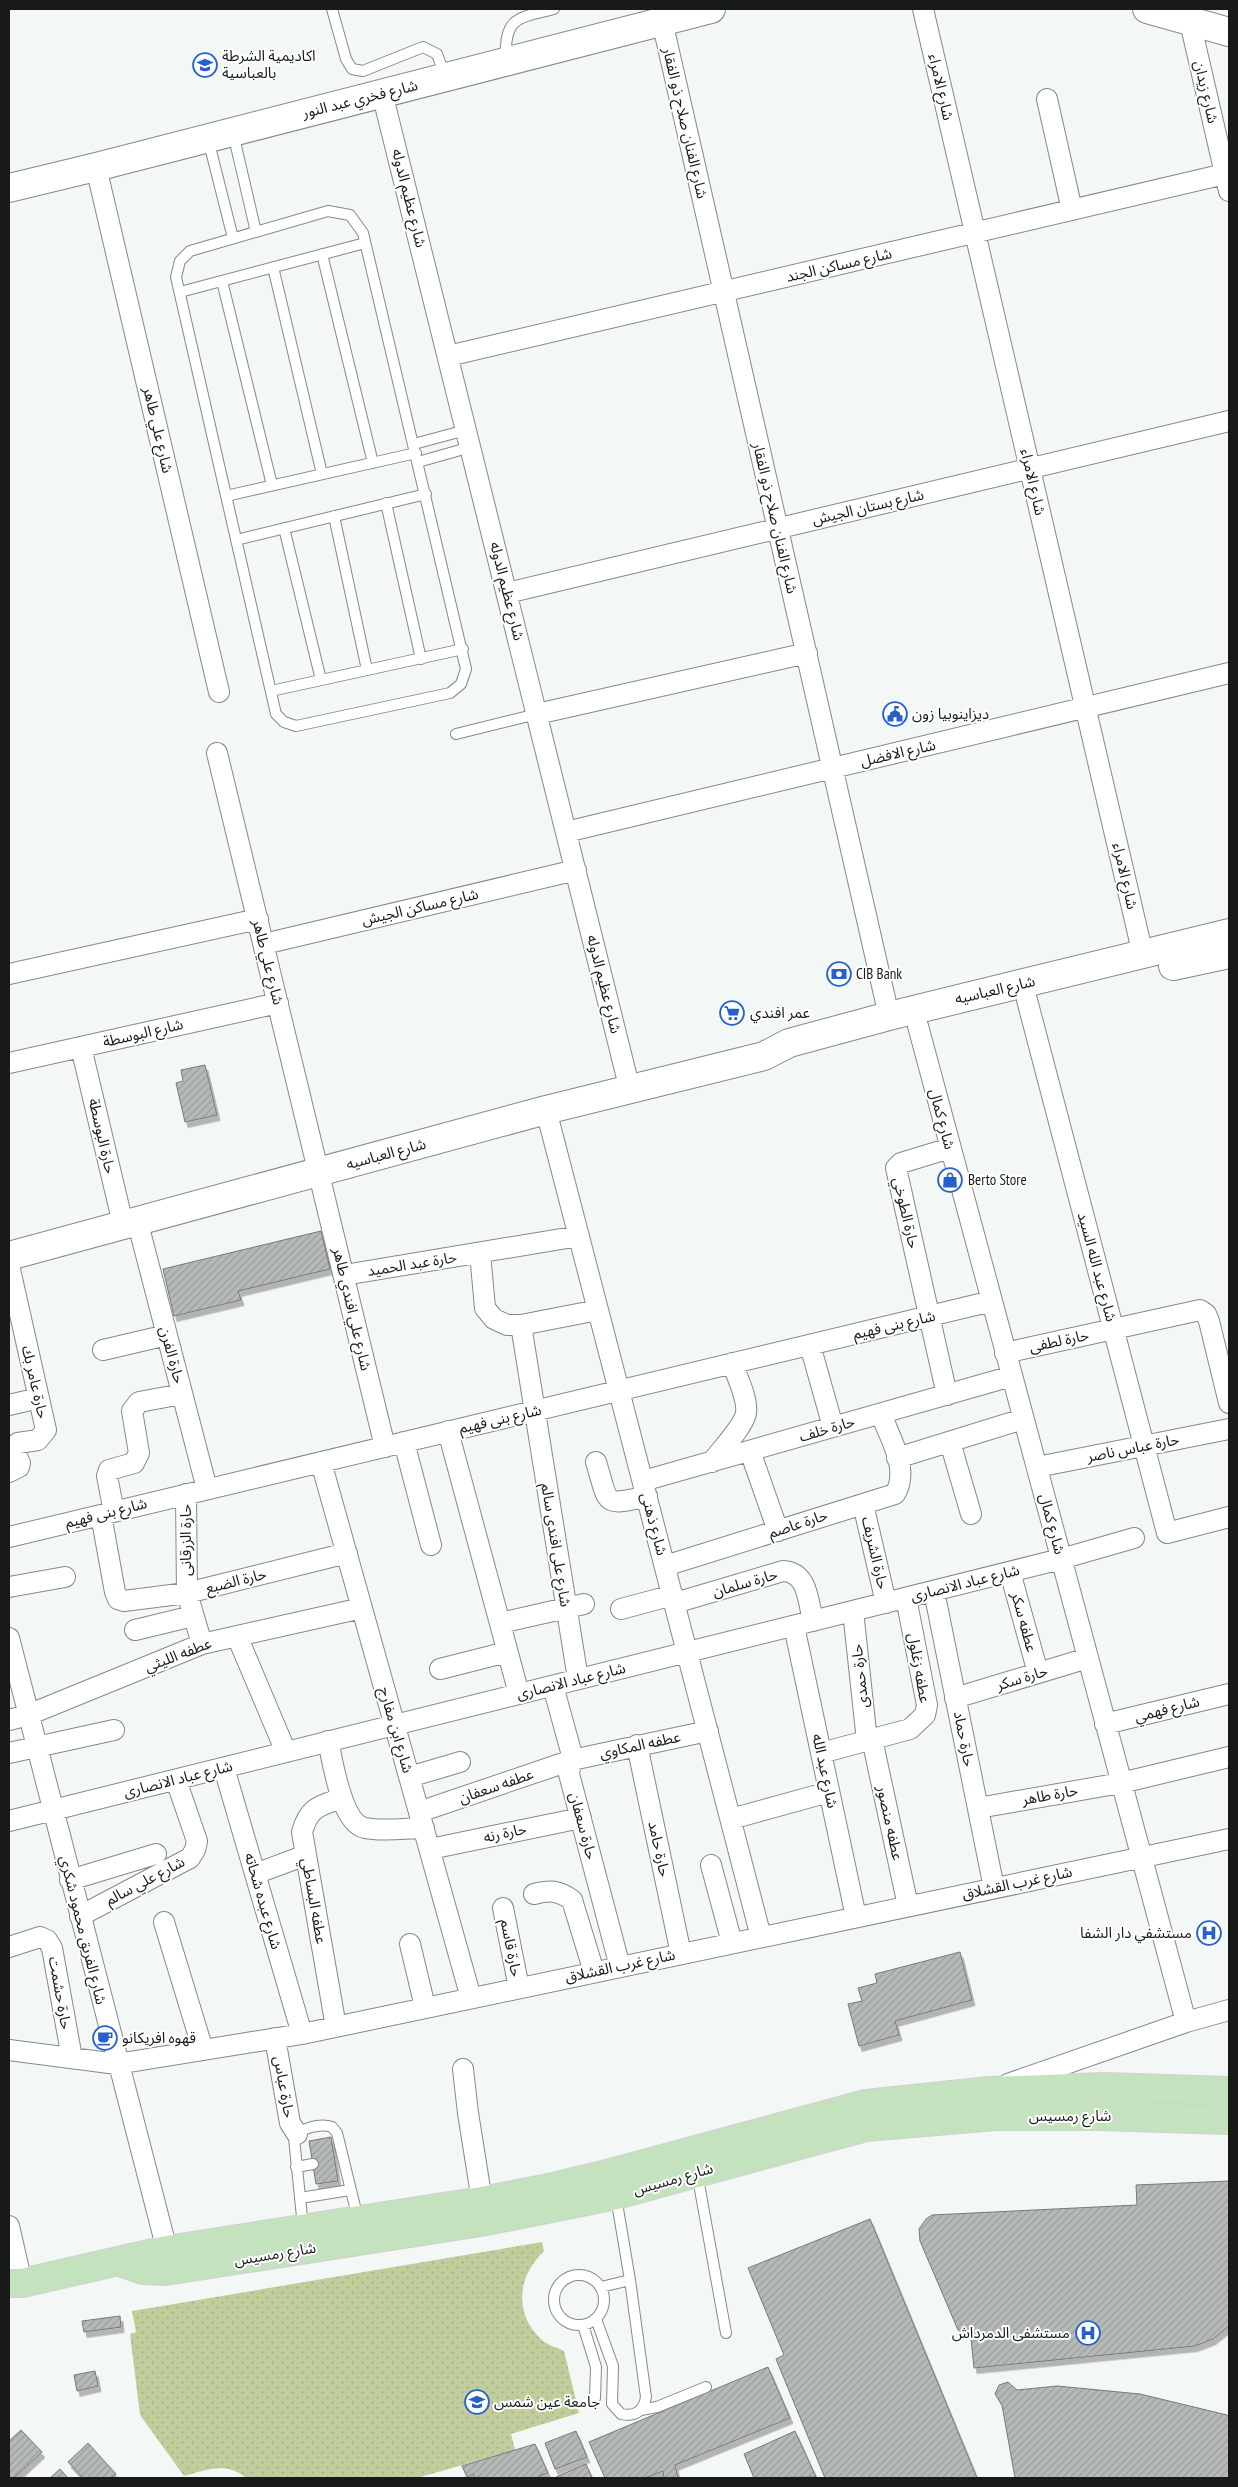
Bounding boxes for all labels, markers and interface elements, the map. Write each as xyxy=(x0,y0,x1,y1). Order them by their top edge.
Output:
street label: شارع الفنان صلاح ذو الفقار xyxy=(656,44,712,201)
place label: اكاديمية الشرطة بالعباسية xyxy=(222,46,316,82)
school or university icon: اكاديمية الشرطة بالعباسية xyxy=(192,52,218,78)
street label: شارع الامراء xyxy=(922,52,958,123)
street label: شارع زيدان xyxy=(1187,59,1223,126)
street label: شارع فخري عبد النور xyxy=(299,75,421,125)
street label: شارع عظيم الدوله xyxy=(385,146,431,250)
street label: شارع مساكن الجند xyxy=(784,243,894,289)
street label: شارع علي طاهر xyxy=(136,384,178,476)
street label: شارع الفنان صلاح ذو الفقار xyxy=(746,439,802,596)
street label: شارع الامراء xyxy=(1014,447,1050,518)
street label: شارع بستان الجيش xyxy=(810,484,927,532)
street label: شارع عظيم الدوله xyxy=(483,539,529,643)
public building icon: ديزاينوبيا زون xyxy=(882,701,908,727)
place label: ديزاينوبيا زون xyxy=(912,704,989,723)
street label: شارع الافضل xyxy=(858,735,938,773)
street label: شارع الامراء xyxy=(1106,841,1142,912)
street label: شارع مساكن الجيش xyxy=(360,884,481,932)
street label: شارع علي طاهر xyxy=(245,916,288,1008)
street label: شارع عظيم الدوله xyxy=(580,932,626,1036)
bank icon: CIB Bank xyxy=(826,961,852,987)
place label: CIB Bank xyxy=(856,964,902,983)
street label: شارع العباسيه xyxy=(953,971,1038,1011)
supermarket icon: عمر افندي xyxy=(719,1000,745,1026)
place label: عمر افندي xyxy=(750,1003,811,1024)
street label: شارع البوسطة xyxy=(101,1014,186,1054)
street label: شارع كمال xyxy=(922,1086,960,1152)
street label: حارة البوسطة xyxy=(85,1096,120,1176)
street label: شارع العباسيه xyxy=(344,1134,429,1176)
shop icon: Berto Store xyxy=(937,1167,963,1193)
place label: Berto Store xyxy=(968,1170,1027,1189)
street label: حارة الطوخي xyxy=(887,1175,924,1251)
street label: شارع عبد الله السيد xyxy=(1071,1210,1121,1325)
street label: شارع علي افندي طاهر xyxy=(326,1245,376,1373)
street label: حارة عبد الحميد xyxy=(366,1247,458,1280)
street label: شارع بنى فهيم xyxy=(851,1306,938,1346)
street label: حارة الفرن xyxy=(156,1324,189,1386)
street label: حارة لطفى xyxy=(1027,1325,1091,1356)
street label: حارة عامر بك xyxy=(18,1344,53,1420)
street label: شارع بنى فهيم xyxy=(457,1400,544,1440)
street label: حارة خلف xyxy=(797,1411,857,1446)
street label: حارة عباس ناصر xyxy=(1084,1429,1181,1466)
street label: شارع على افندى سالم xyxy=(534,1482,576,1609)
street label: شارع ذهنى xyxy=(634,1490,672,1558)
street label: شارع كمال xyxy=(1032,1491,1070,1557)
street label: شارع بنى فهيم xyxy=(63,1493,150,1535)
street label: حارة الزرقانى xyxy=(176,1504,195,1576)
street label: حارة عاصم xyxy=(766,1505,831,1544)
street label: حارة الشريف xyxy=(858,1515,893,1591)
street label: شارع عباد الانصارى xyxy=(908,1560,1022,1608)
street label: حارة الضبع xyxy=(203,1564,269,1600)
street label: حارة سلمان xyxy=(710,1564,780,1601)
street label: عطفه سكر xyxy=(1007,1589,1042,1654)
street label: عطفه زغلول xyxy=(904,1631,935,1705)
street label: عطفه الليثي xyxy=(142,1633,215,1678)
street label: حارة حمدى xyxy=(847,1643,872,1709)
street label: شارع عباد الانصارى xyxy=(514,1658,628,1706)
street label: حارة سكر xyxy=(993,1661,1050,1695)
street label: شارع ابن مفارج xyxy=(372,1685,418,1776)
street label: شارع فهمي xyxy=(1132,1691,1202,1729)
street label: حارة حماد xyxy=(950,1709,979,1769)
street label: عطفه المكاوي xyxy=(598,1727,683,1765)
street label: شارع عبد الله xyxy=(805,1732,843,1811)
street label: شارع عباد الانصارى xyxy=(121,1756,235,1804)
street label: عطفه سعفان xyxy=(456,1764,536,1807)
street label: حارة طاهر xyxy=(1019,1780,1080,1809)
street label: عطفه منصور xyxy=(873,1783,908,1862)
street label: حارة سعفان xyxy=(565,1790,602,1862)
street label: حارة رنه xyxy=(482,1819,528,1846)
street label: حارة حامد xyxy=(644,1819,675,1879)
street label: شارع عبده شحاته xyxy=(238,1850,286,1953)
street label: شارع علي سالم xyxy=(102,1852,189,1912)
street label: شارع الفريق محمود شكري xyxy=(53,1853,111,2007)
street label: عطفه البساطي xyxy=(295,1856,331,1946)
street label: شارع غرب القشلاق xyxy=(960,1862,1075,1906)
street label: حارة قاسم xyxy=(495,1917,526,1979)
hospital icon: مستشفي دار الشفا xyxy=(1196,1920,1222,1946)
place label: مستشفي دار الشفا xyxy=(1080,1923,1192,1944)
street label: شارع غرب القشلاق xyxy=(563,1945,678,1989)
street label: حارة حشمت xyxy=(45,1955,76,2031)
cafe icon: قهوه افريكانو xyxy=(92,2025,118,2051)
place label: قهوه افريكانو xyxy=(122,2028,196,2047)
street label: حارة عباس xyxy=(270,2054,299,2120)
street label: شارع رمسيس xyxy=(1029,2106,1112,2128)
street label: شارع رمسيس xyxy=(631,2158,716,2202)
street label: شارع رمسيس xyxy=(233,2238,318,2272)
hospital icon: مستشفى الدمرداش xyxy=(1075,2320,1101,2346)
place label: مستشفى الدمرداش xyxy=(952,2323,1070,2342)
school or university icon: جامعة عين شمس xyxy=(464,2389,490,2415)
place label: جامعة عين شمس xyxy=(494,2392,600,2411)

